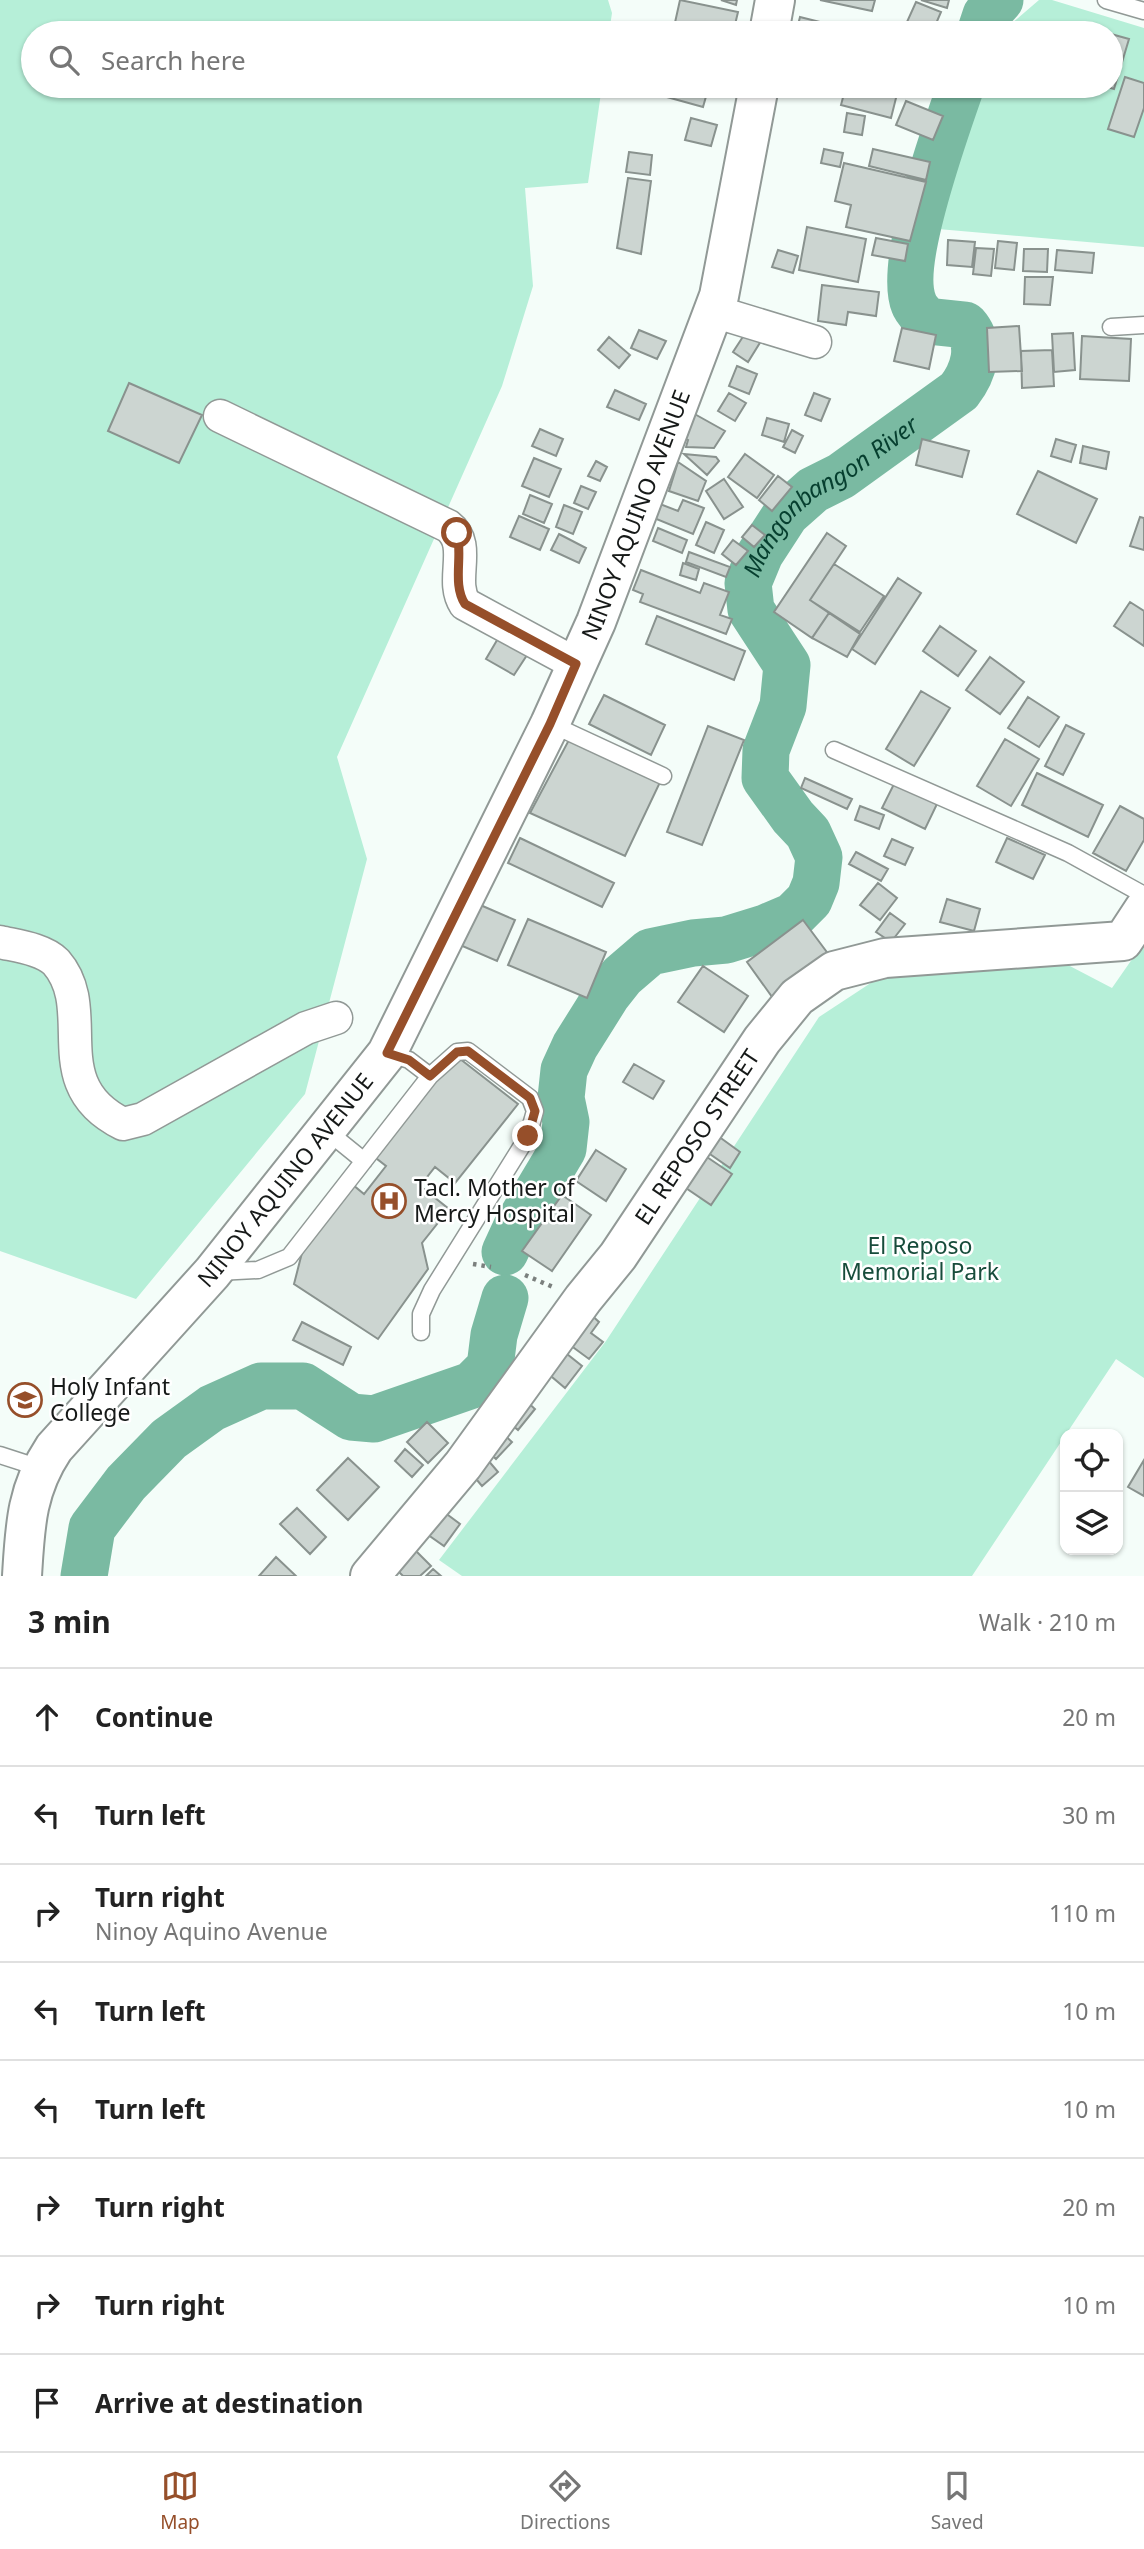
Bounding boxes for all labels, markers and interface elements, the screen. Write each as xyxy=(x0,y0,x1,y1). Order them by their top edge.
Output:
search box xyxy=(21,21,1123,98)
icon: search xyxy=(45,41,83,79)
text: Search here xyxy=(101,42,246,78)
street label: NINOY AQUINO AVENUE xyxy=(573,385,697,645)
water label: Mangonbangon River xyxy=(734,407,925,582)
route start xyxy=(441,517,472,548)
street label: EL REPOSO STREET xyxy=(626,1042,767,1231)
street label: NINOY AQUINO AVENUE xyxy=(190,1066,380,1294)
route end xyxy=(512,1120,543,1151)
place label: Tacl. Mother of Mercy Hospital xyxy=(414,1171,576,1229)
hospital icon: Tacl. Mother of Mercy Hospital xyxy=(370,1182,408,1220)
park label: El Reposo Memorial Park xyxy=(841,1229,1000,1287)
place label: Holy Infant College xyxy=(50,1370,170,1428)
school or university icon: Holy Infant College xyxy=(6,1381,44,1419)
map controls xyxy=(1060,1429,1123,1555)
button: locate xyxy=(1060,1429,1123,1492)
button: layers xyxy=(1060,1492,1123,1555)
text: 3 min xyxy=(28,1601,111,1642)
text: Walk · 210 m xyxy=(979,1606,1116,1638)
icon: ahead xyxy=(28,1698,66,1736)
text: Continue xyxy=(95,1699,213,1735)
text: 20 m xyxy=(1062,1701,1116,1733)
icon: left xyxy=(28,1796,66,1834)
text: Turn left xyxy=(95,1797,206,1833)
text: 30 m xyxy=(1062,1799,1116,1831)
text: Turn right xyxy=(95,1879,225,1915)
icon: right xyxy=(28,1894,66,1932)
text: 110 m xyxy=(1049,1897,1116,1929)
text: Ninoy Aquino Avenue xyxy=(95,1915,328,1947)
icon: left xyxy=(28,1992,66,2030)
text: Turn left xyxy=(95,1993,206,2029)
text: 10 m xyxy=(1062,1995,1116,2027)
icon: left xyxy=(28,2090,66,2128)
text: Turn left xyxy=(95,2091,206,2127)
text: 10 m xyxy=(1062,2093,1116,2125)
icon: right xyxy=(28,2188,66,2226)
text: Turn right xyxy=(95,2189,225,2225)
text: 20 m xyxy=(1062,2191,1116,2223)
icon: right xyxy=(28,2286,66,2324)
text: Turn right xyxy=(95,2287,225,2323)
text: 10 m xyxy=(1062,2289,1116,2321)
icon: arrive xyxy=(28,2384,66,2422)
text: Arrive at destination xyxy=(95,2385,364,2421)
tab: Map xyxy=(160,2467,200,2535)
tab: Directions xyxy=(520,2467,610,2535)
tab: Saved xyxy=(931,2467,984,2535)

